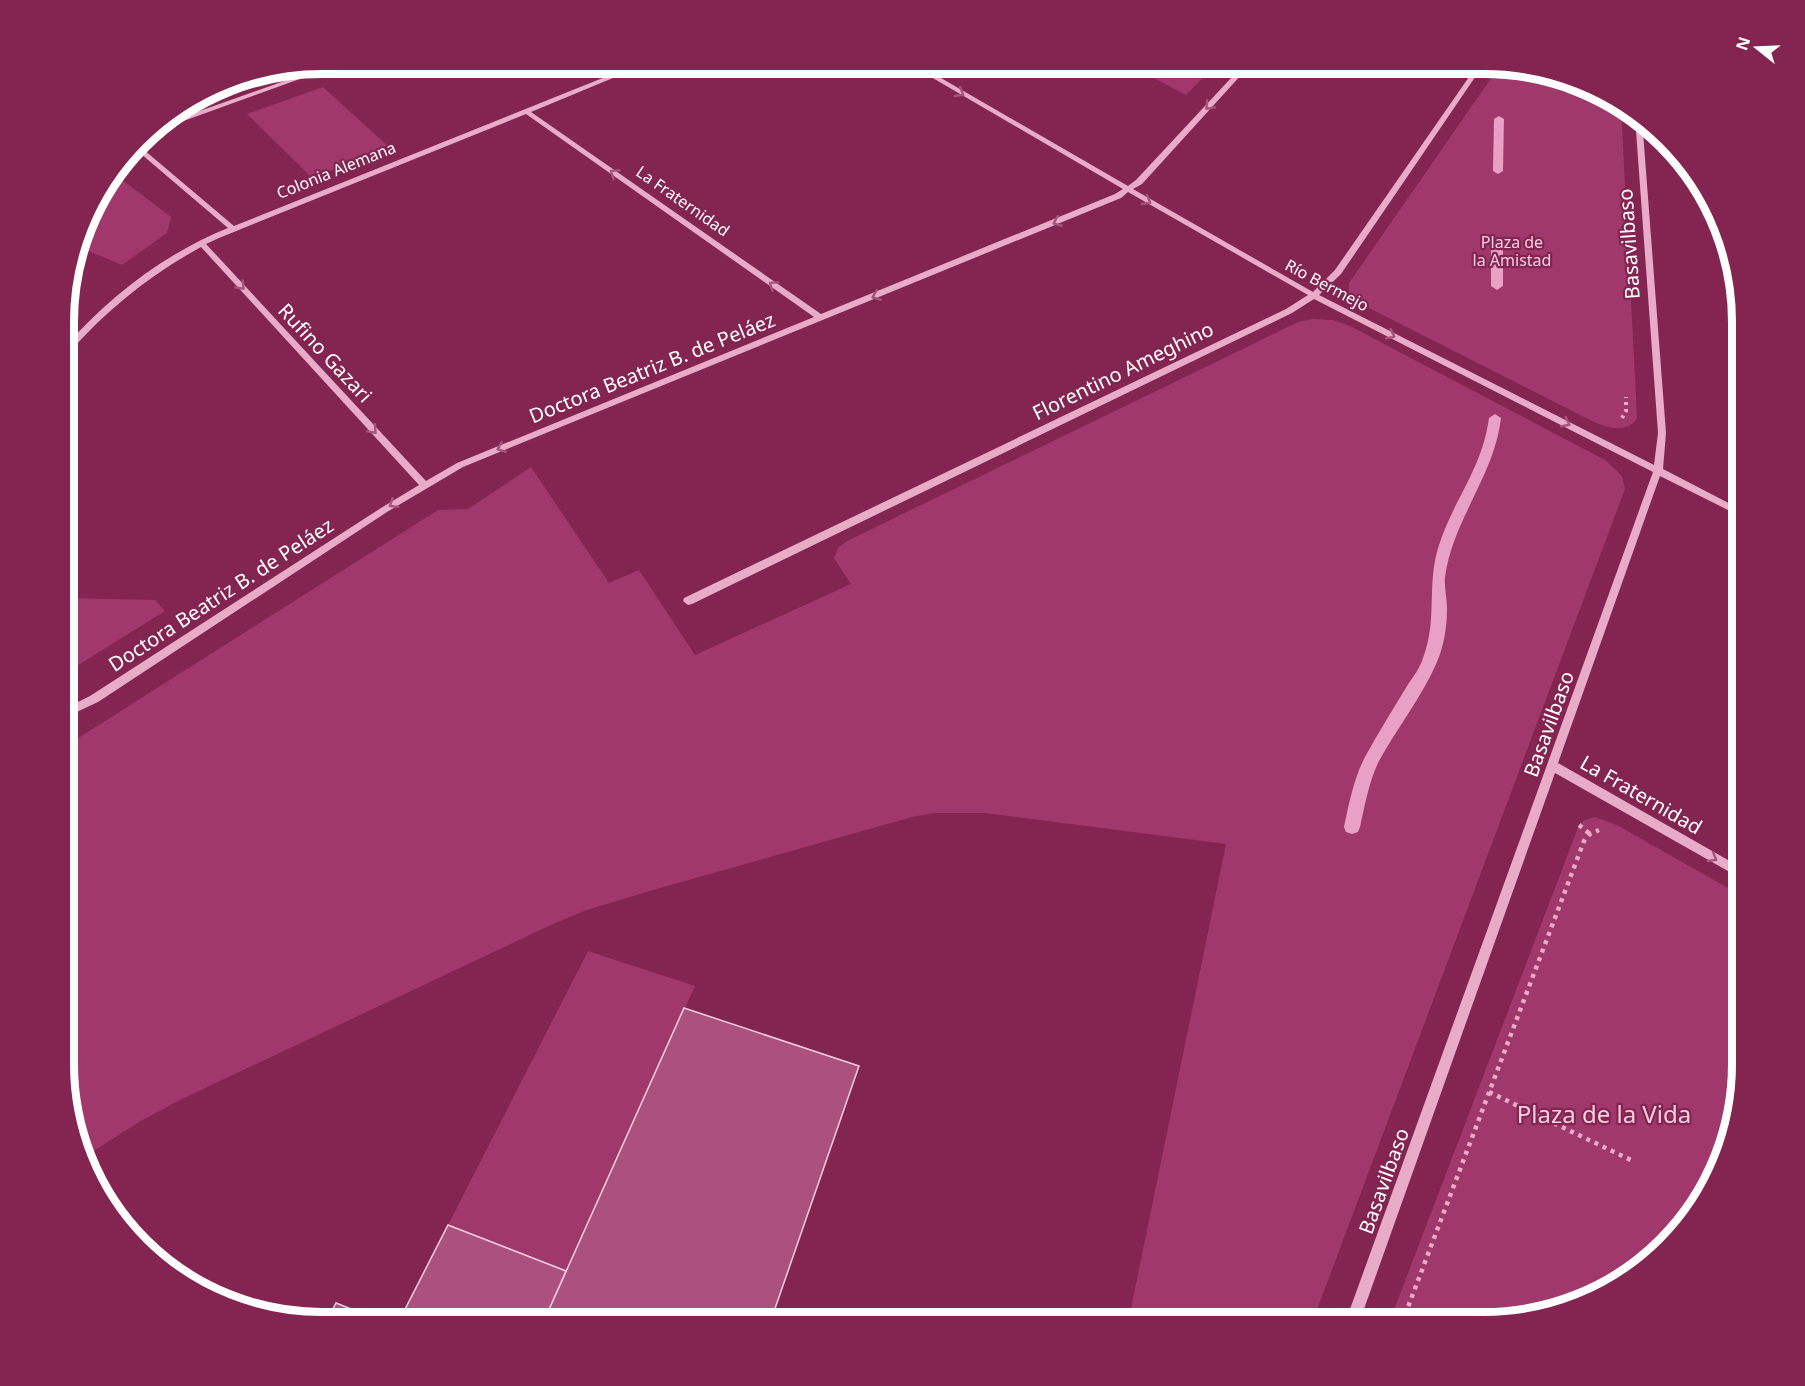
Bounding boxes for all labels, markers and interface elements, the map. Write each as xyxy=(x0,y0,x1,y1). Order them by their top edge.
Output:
north arrow xyxy=(1727,18,1787,78)
text: N xyxy=(1730,34,1755,53)
one-way arrow xyxy=(954,85,964,97)
one-way arrow xyxy=(1205,100,1216,110)
street label: Colonia Alemana xyxy=(273,136,399,204)
street label: La Fraternidad xyxy=(632,161,734,241)
one-way arrow xyxy=(609,169,620,180)
street label: Basavilbaso xyxy=(1611,188,1646,300)
one-way arrow xyxy=(1141,194,1151,205)
one-way arrow xyxy=(1052,215,1063,227)
park label: Plaza de la Amistad xyxy=(1473,231,1551,271)
street label: Río Bermejo xyxy=(1281,254,1373,316)
one-way arrow xyxy=(234,280,245,290)
one-way arrow xyxy=(769,281,780,292)
one-way arrow xyxy=(871,289,882,301)
street label: Rufino Gazari xyxy=(272,297,378,408)
street label: Doctora Beatriz B. de Peláez xyxy=(525,306,779,429)
street label: Florentino Ameghino xyxy=(1028,315,1218,426)
one-way arrow xyxy=(1385,328,1396,339)
one-way arrow xyxy=(1559,416,1570,427)
one-way arrow xyxy=(366,423,377,433)
one-way arrow xyxy=(496,441,507,454)
one-way arrow xyxy=(389,497,399,509)
street label: Doctora Beatriz B. de Peláez xyxy=(103,512,338,678)
street label: Basavilbaso xyxy=(1517,667,1580,780)
street label: La Fraternidad xyxy=(1575,749,1707,840)
one-way arrow xyxy=(1707,850,1717,862)
park label: Plaza de la Vida xyxy=(1517,1097,1691,1130)
street label: Basavilbaso xyxy=(1352,1124,1415,1237)

